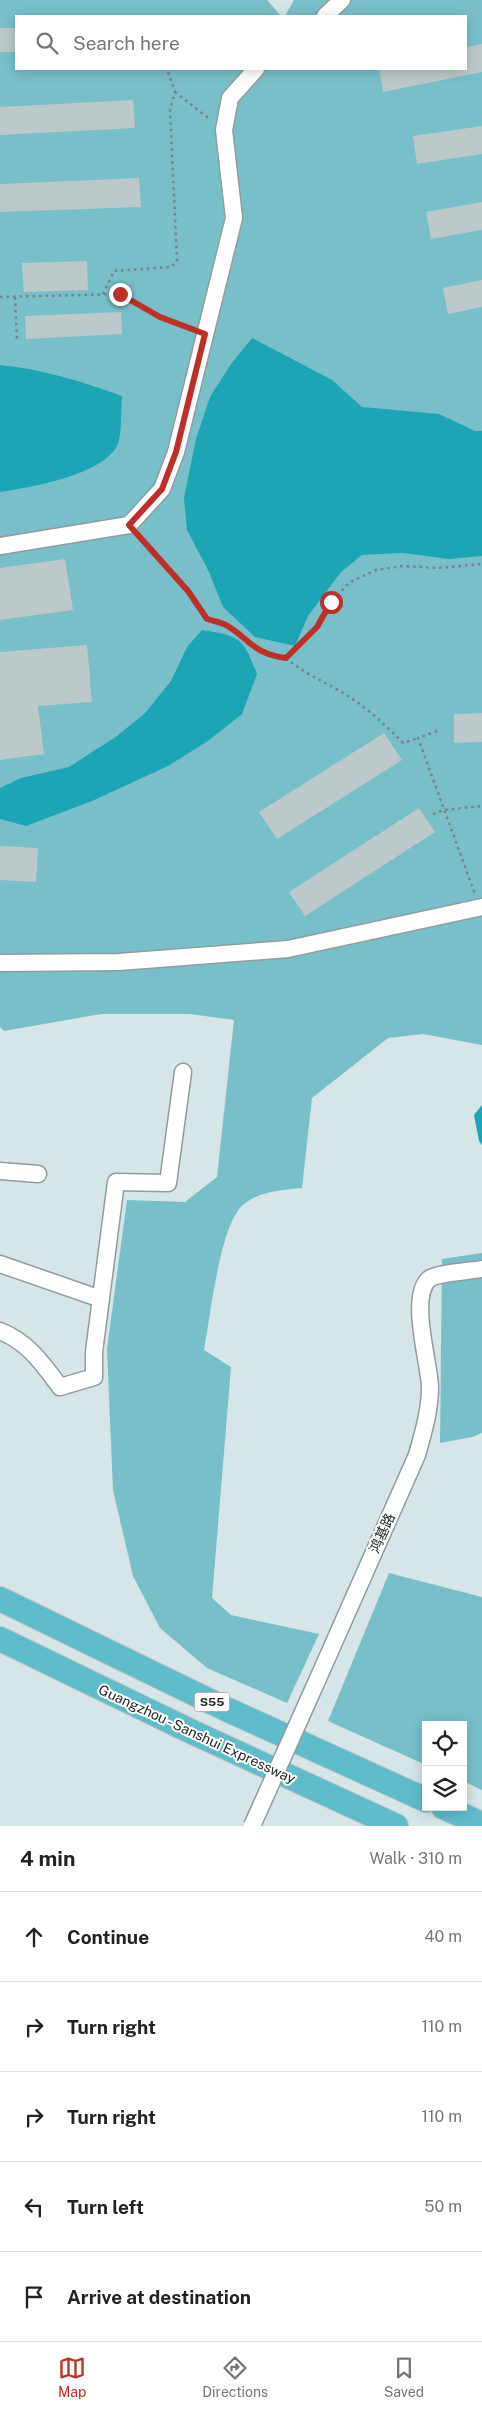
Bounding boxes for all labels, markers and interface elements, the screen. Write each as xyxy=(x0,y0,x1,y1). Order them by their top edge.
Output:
search box xyxy=(15,15,467,70)
icon: search xyxy=(33,29,61,57)
text: Search here xyxy=(73,32,180,54)
route end xyxy=(109,283,132,306)
route start xyxy=(320,591,343,614)
street label: 鸿基路 xyxy=(366,1511,398,1555)
street label: Guangzhou - Sanshui Expressway xyxy=(96,1681,298,1787)
road number: S55 xyxy=(194,1692,230,1711)
map controls xyxy=(422,1721,467,1811)
button: locate xyxy=(422,1721,467,1766)
button: layers xyxy=(422,1766,467,1811)
text: 4 min xyxy=(20,1846,75,1871)
text: Walk · 310 m xyxy=(369,1849,462,1868)
icon: ahead xyxy=(20,1923,48,1951)
text: Continue xyxy=(67,1926,149,1948)
text: 40 m xyxy=(424,1927,462,1946)
icon: right xyxy=(20,2013,48,2041)
text: Turn right xyxy=(67,2016,156,2038)
text: 110 m xyxy=(421,2017,462,2036)
icon: right xyxy=(20,2103,48,2131)
text: Turn right xyxy=(67,2106,156,2128)
text: 110 m xyxy=(421,2107,462,2126)
icon: left xyxy=(20,2193,48,2221)
text: Turn left xyxy=(67,2196,144,2218)
text: 50 m xyxy=(424,2197,462,2216)
icon: arrive xyxy=(20,2283,48,2311)
text: Arrive at destination xyxy=(67,2286,251,2308)
tab: Map xyxy=(58,2354,86,2400)
tab: Directions xyxy=(202,2354,268,2400)
tab: Saved xyxy=(384,2354,424,2400)

